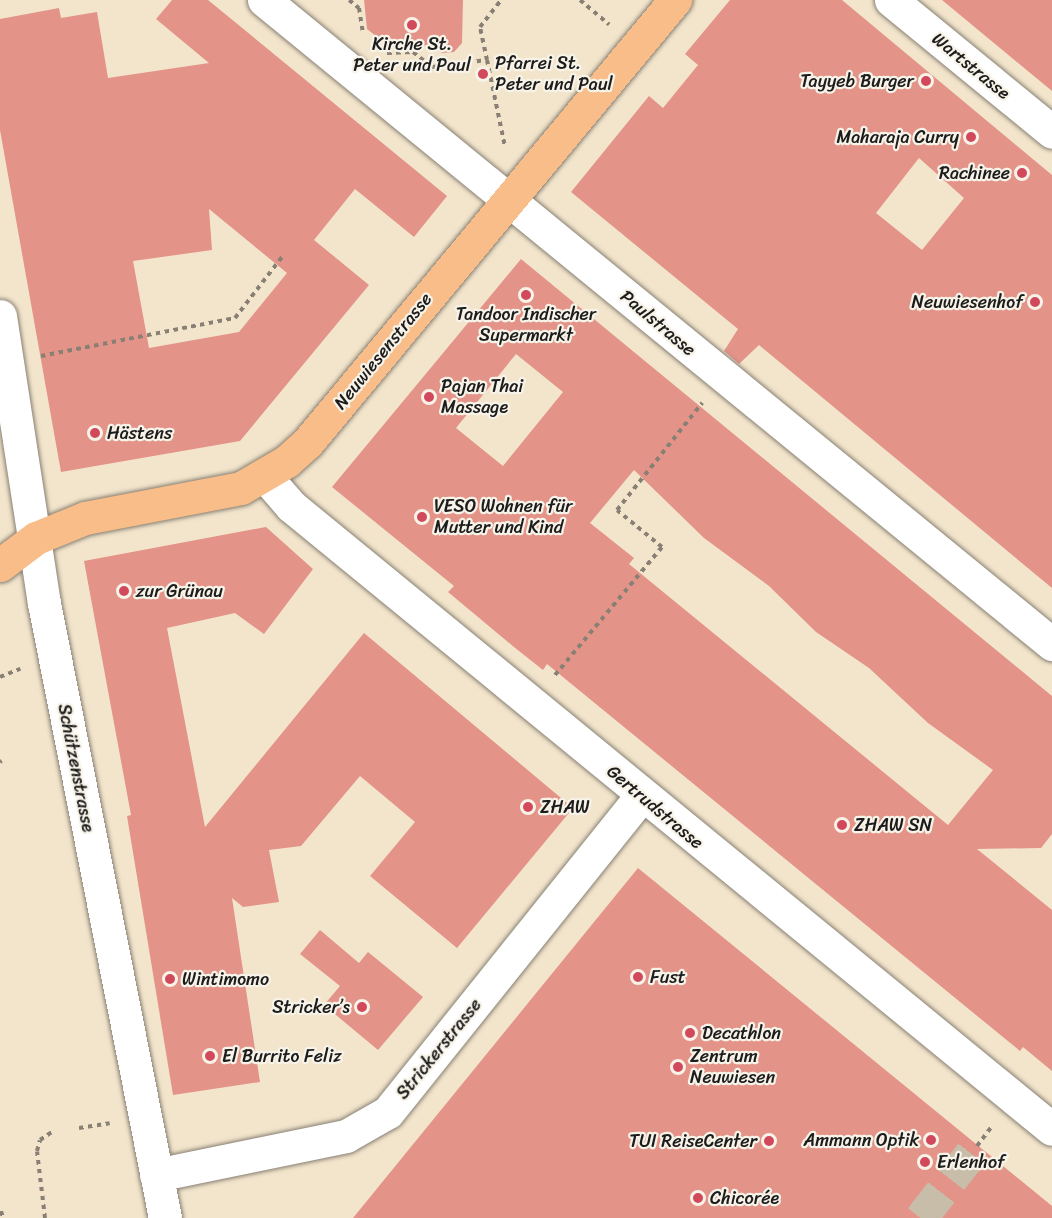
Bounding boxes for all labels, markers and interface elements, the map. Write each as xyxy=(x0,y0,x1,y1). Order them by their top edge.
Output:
marker: Kirche St. Peter und Paul xyxy=(405,18,419,32)
street label: Wartstrasse xyxy=(928,28,1014,104)
place label: Kirche St. Peter und Paul xyxy=(353,34,471,76)
place label: Pfarrei St. Peter und Paul xyxy=(495,53,613,96)
marker: Pfarrei St. Peter und Paul xyxy=(476,67,490,81)
place label: Tayyeb Burger xyxy=(800,70,914,92)
marker: Tayyeb Burger xyxy=(919,74,933,88)
place label: Maharaja Curry xyxy=(837,126,959,148)
marker: Maharaja Curry xyxy=(964,130,978,144)
place label: Rachinee xyxy=(939,162,1010,184)
marker: Rachinee xyxy=(1015,166,1029,180)
street label: Paulstrasse xyxy=(616,285,700,361)
street label: Neuwiesenstrasse xyxy=(329,288,437,414)
marker: Tandoor Indischer Supermarkt xyxy=(519,288,533,302)
place label: Neuwiesenhof xyxy=(912,291,1023,313)
marker: Neuwiesenhof xyxy=(1028,295,1042,309)
place label: Tandoor Indischer Supermarkt xyxy=(456,304,596,346)
place label: Pajan Thai Massage xyxy=(441,376,524,418)
marker: Pajan Thai Massage xyxy=(422,390,436,404)
place label: Hästens xyxy=(107,422,172,444)
marker: Hästens xyxy=(88,426,102,440)
place label: VESO Wohnen für Mutter und Kind xyxy=(434,496,572,538)
marker: VESO Wohnen für Mutter und Kind xyxy=(415,510,429,524)
place label: zur Grünau xyxy=(136,580,223,602)
marker: zur Grünau xyxy=(117,584,131,598)
street label: Schützenstrasse xyxy=(53,702,99,834)
street label: Gertrudstrasse xyxy=(602,760,708,854)
place label: ZHAW xyxy=(540,796,590,818)
marker: ZHAW xyxy=(521,800,535,814)
place label: ZHAW SN xyxy=(854,814,932,836)
marker: ZHAW SN xyxy=(835,818,849,832)
place label: Fust xyxy=(650,966,686,988)
place label: Wintimomo xyxy=(182,968,269,990)
marker: Fust xyxy=(631,970,645,984)
marker: Wintimomo xyxy=(163,972,177,986)
street label: Strickerstrasse xyxy=(392,994,486,1104)
place label: Stricker’s xyxy=(272,996,350,1018)
marker: Stricker’s xyxy=(355,1000,369,1014)
place label: Decathlon xyxy=(702,1022,781,1044)
marker: Decathlon xyxy=(683,1026,697,1040)
place label: El Burrito Feliz xyxy=(222,1045,341,1067)
place label: Zentrum Neuwiesen xyxy=(690,1046,775,1088)
marker: El Burrito Feliz xyxy=(203,1049,217,1063)
marker: Zentrum Neuwiesen xyxy=(671,1060,685,1074)
place label: Ammann Optik xyxy=(803,1129,919,1151)
place label: TUI ReiseCenter xyxy=(629,1130,757,1152)
marker: Ammann Optik xyxy=(924,1133,938,1147)
marker: TUI ReiseCenter xyxy=(762,1134,776,1148)
place label: Erlenhof xyxy=(937,1151,1005,1173)
marker: Erlenhof xyxy=(918,1155,932,1169)
place label: Chicorée xyxy=(710,1187,779,1209)
marker: Chicorée xyxy=(691,1191,705,1205)

